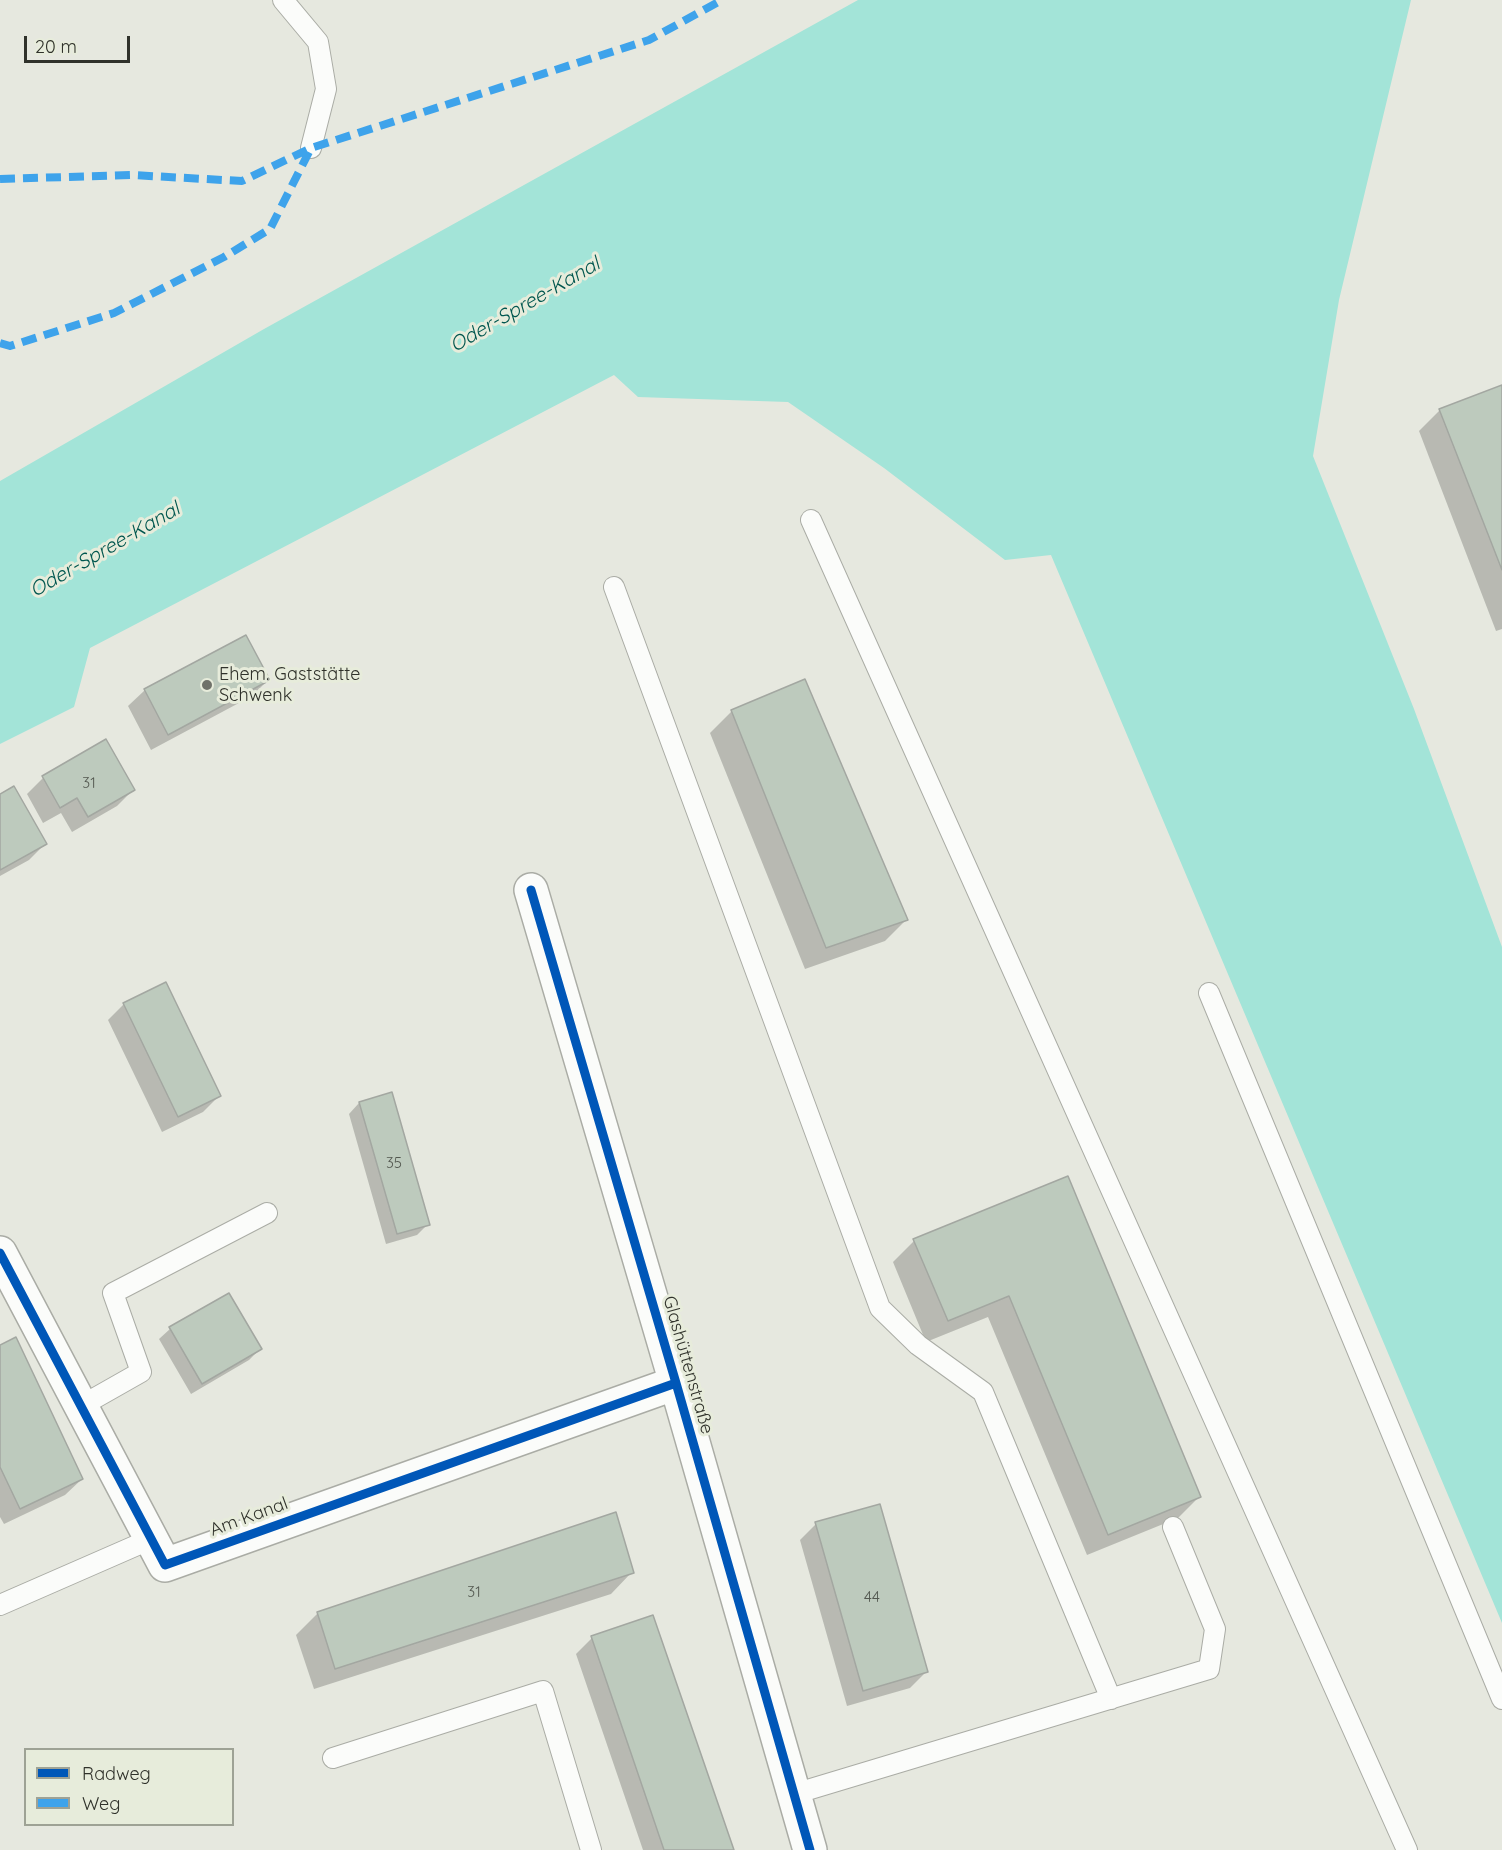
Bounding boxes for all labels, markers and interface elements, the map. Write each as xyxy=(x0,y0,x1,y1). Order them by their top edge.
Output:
scale bar xyxy=(27,24,134,62)
text: 20 m xyxy=(35,35,77,58)
water label: Oder-Spree-Kanal xyxy=(446,252,604,358)
water label: Oder-Spree-Kanal xyxy=(26,497,184,603)
place label: Ehem. Gaststätte Schwenk xyxy=(219,664,361,706)
marker: Ehem. Gaststätte Schwenk xyxy=(200,678,214,692)
house number: 31 xyxy=(82,774,96,792)
house number: 35 xyxy=(386,1154,402,1172)
street label: Glashüttenstraße xyxy=(658,1294,718,1436)
street label: Am Kanal xyxy=(207,1493,291,1541)
house number: 31 xyxy=(467,1583,481,1601)
house number: 44 xyxy=(864,1588,880,1606)
legend xyxy=(24,1748,234,1826)
text: Radweg xyxy=(82,1762,151,1785)
text: Weg xyxy=(82,1792,120,1815)

